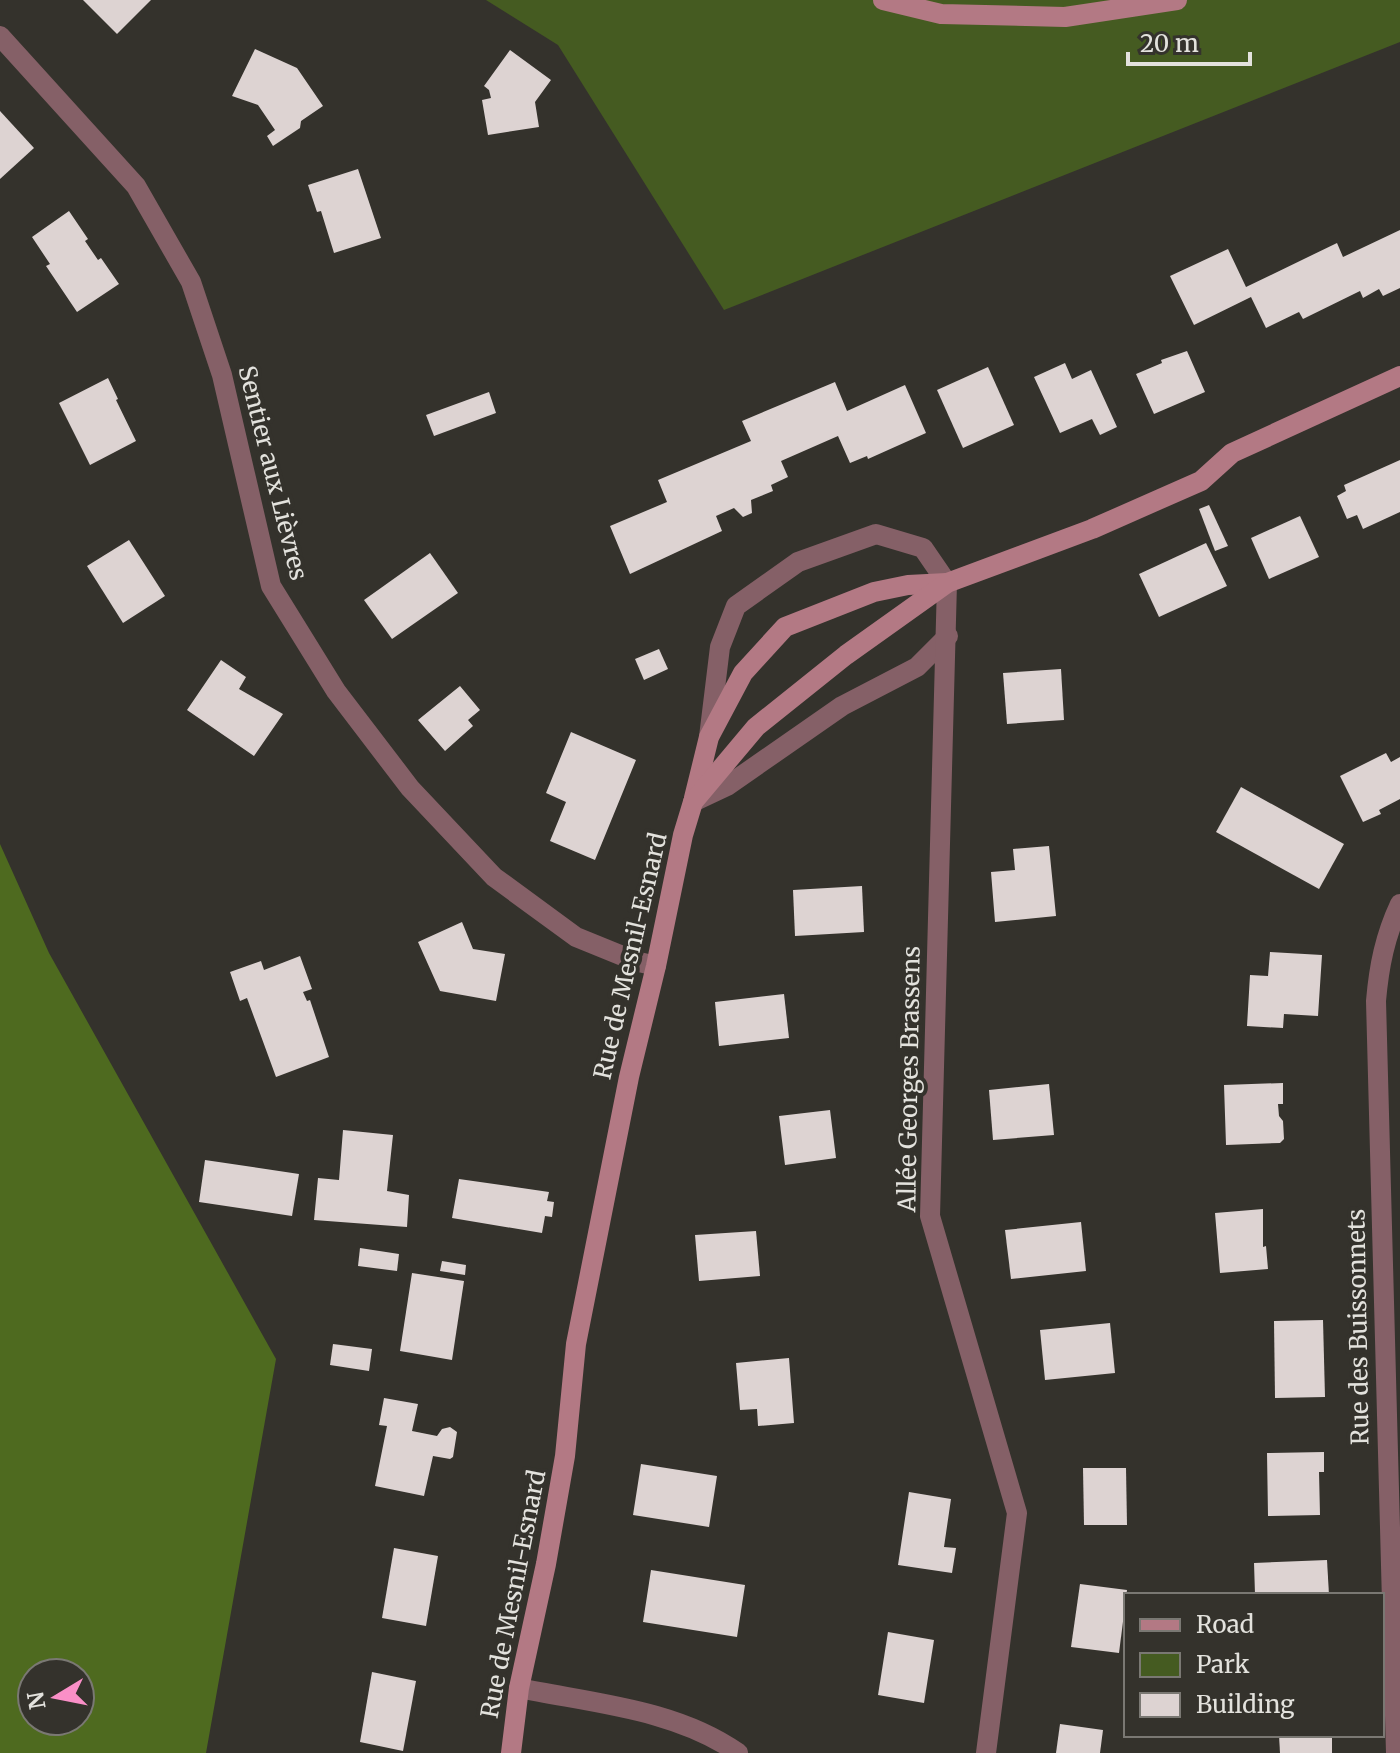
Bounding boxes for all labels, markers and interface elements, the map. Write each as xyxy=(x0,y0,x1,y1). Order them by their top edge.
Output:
scale bar xyxy=(1128,16,1250,66)
text: 20 m xyxy=(1140,28,1199,59)
street label: Sentier aux Lièvres xyxy=(231,363,315,583)
street label: Rue de Mesnil-Esnard xyxy=(587,830,673,1082)
street label: Allée Georges Brassens xyxy=(891,946,927,1213)
street label: Rue des Buissonnets xyxy=(1340,1209,1376,1445)
street label: Rue de Mesnil-Esnard xyxy=(474,1467,552,1721)
legend xyxy=(1124,1593,1384,1737)
text: Road xyxy=(1196,1609,1254,1640)
text: Park xyxy=(1196,1649,1250,1680)
north arrow xyxy=(16,1657,96,1737)
text: N xyxy=(21,1689,52,1711)
text: Building xyxy=(1196,1689,1295,1720)

